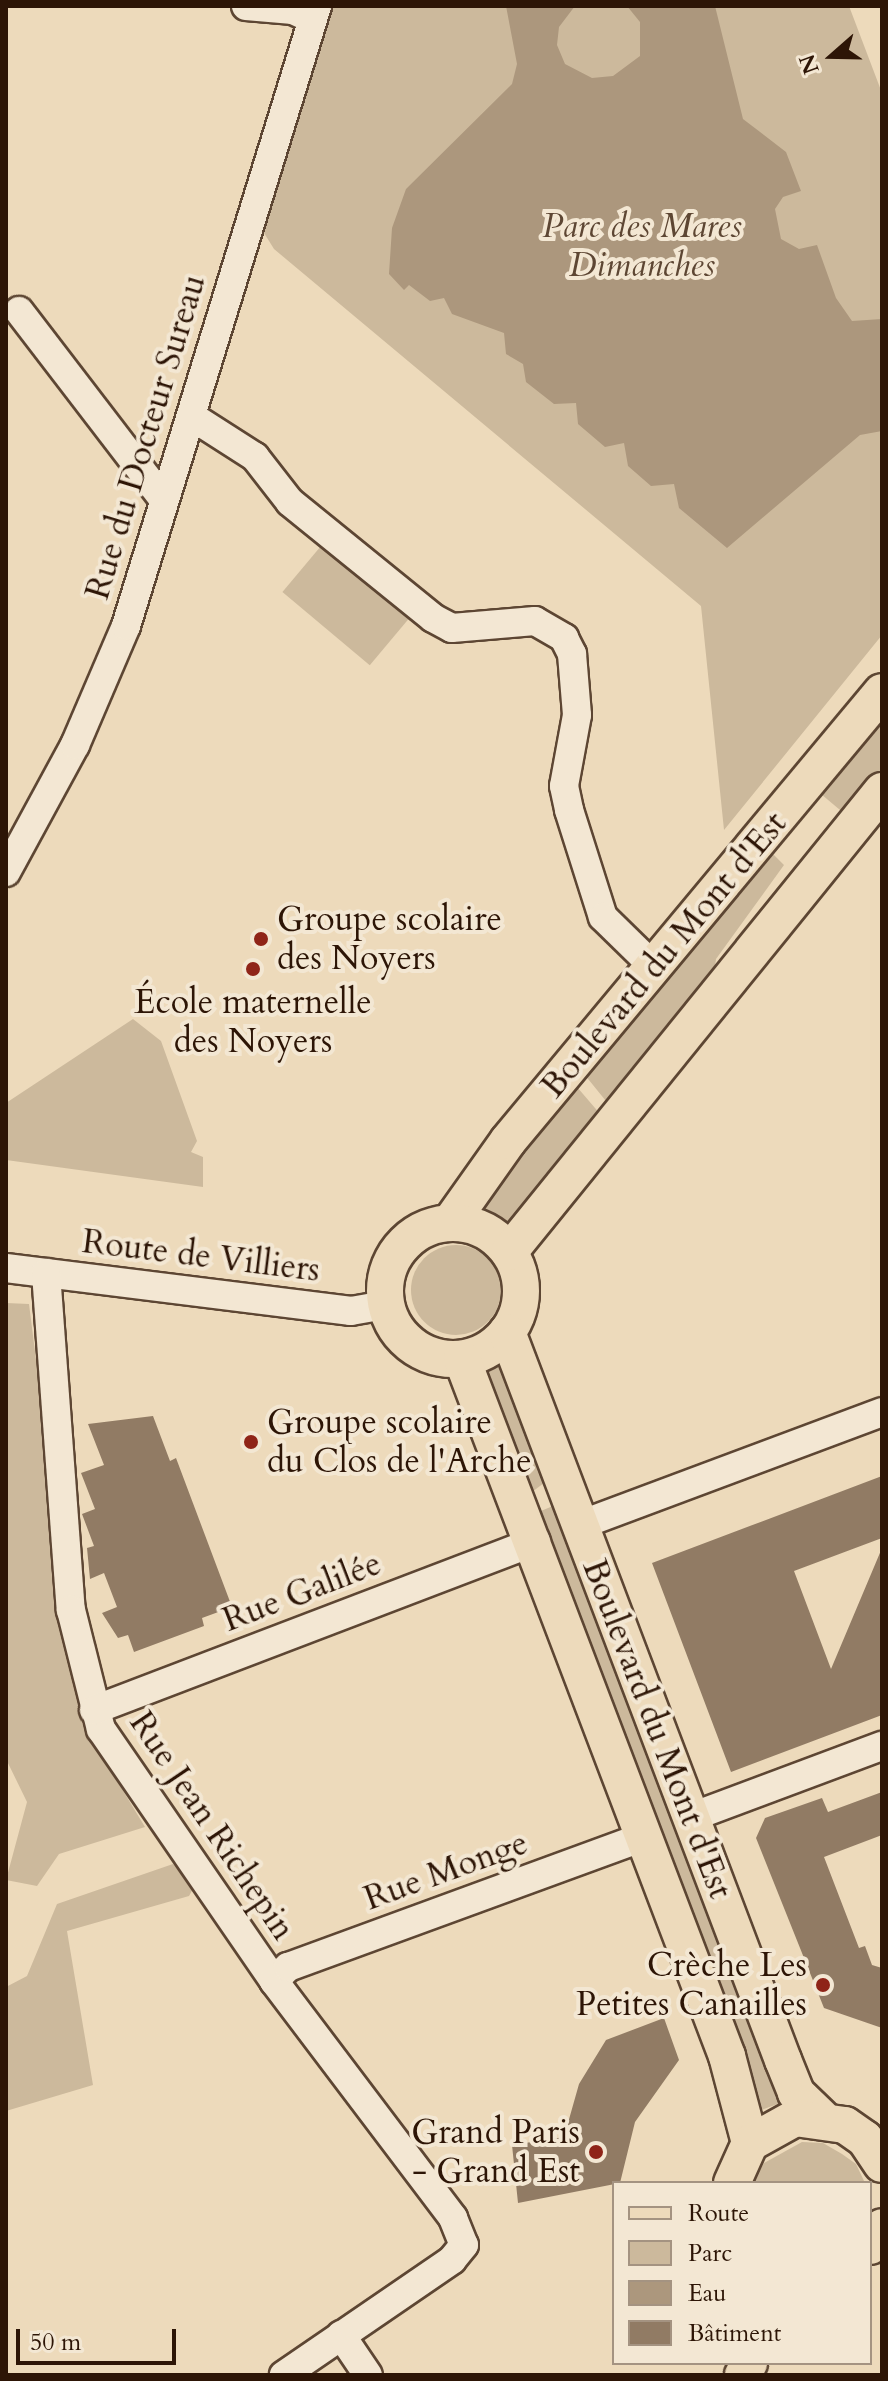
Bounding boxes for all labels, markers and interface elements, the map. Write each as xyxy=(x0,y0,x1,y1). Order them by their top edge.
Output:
north arrow xyxy=(792,16,872,96)
text: N xyxy=(792,50,827,78)
park label: Parc des Mares Dimanches xyxy=(542,206,742,286)
street label: Rue du Docteur Sureau xyxy=(77,270,215,604)
street label: Boulevard du Mont d'Est xyxy=(533,804,795,1106)
place label: Groupe scolaire des Noyers xyxy=(277,899,502,978)
marker: Groupe scolaire des Noyers xyxy=(252,930,270,948)
marker: École maternelle des Noyers xyxy=(244,960,262,978)
place label: École maternelle des Noyers xyxy=(134,982,372,1062)
street label: Route de Villiers xyxy=(80,1221,322,1291)
place label: Groupe scolaire du Clos de l'Arche xyxy=(267,1402,532,1482)
marker: Groupe scolaire du Clos de l'Arche xyxy=(242,1433,260,1451)
street label: Rue Galilée xyxy=(217,1543,387,1641)
street label: Boulevard du Mont d'Est xyxy=(573,1554,741,1904)
street label: Rue Jean Richepin xyxy=(121,1704,303,1948)
street label: Rue Monge xyxy=(359,1823,533,1919)
place label: Crèche Les Petites Canailles xyxy=(576,1945,807,2024)
marker: Crèche Les Petites Canailles xyxy=(814,1976,832,1994)
place label: Grand Paris - Grand Est xyxy=(411,2112,580,2192)
marker: Grand Paris - Grand Est xyxy=(587,2143,605,2161)
legend xyxy=(612,2181,872,2365)
text: Route xyxy=(688,2197,749,2230)
text: Parc xyxy=(688,2237,732,2270)
text: Eau xyxy=(688,2277,726,2310)
scale bar xyxy=(20,2313,180,2363)
text: Bâtiment xyxy=(688,2317,781,2350)
text: 50 m xyxy=(30,2326,81,2359)

